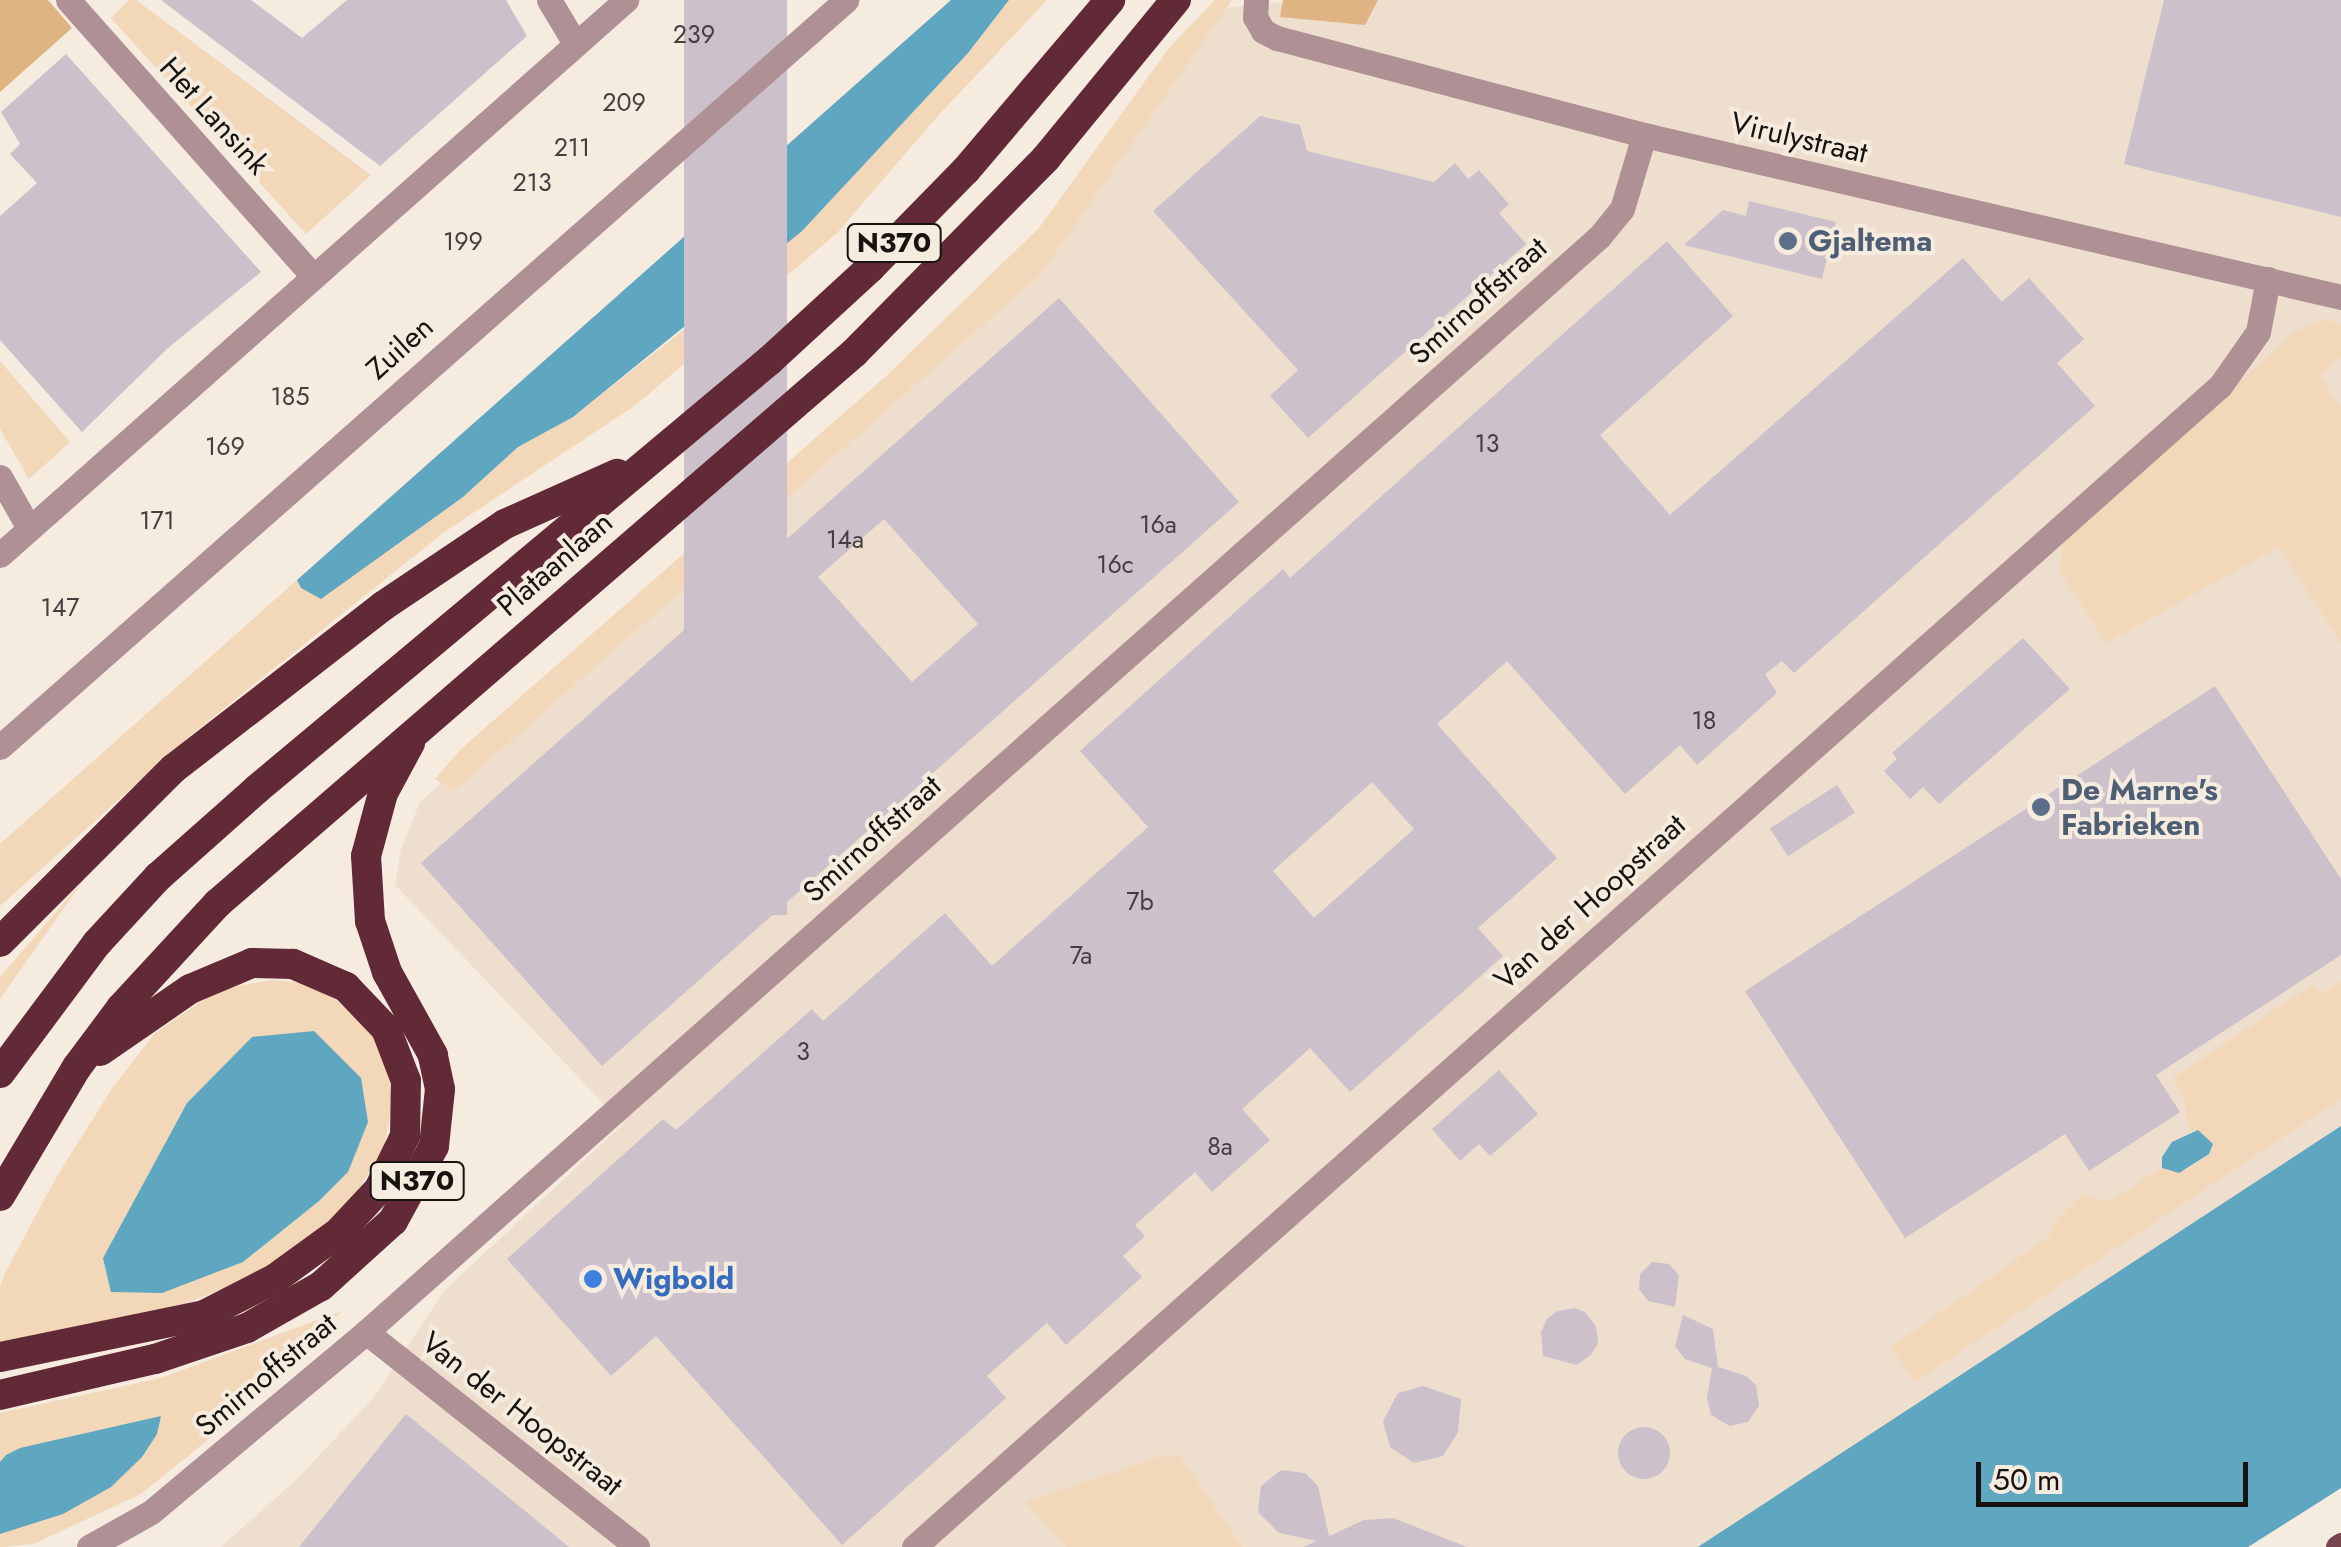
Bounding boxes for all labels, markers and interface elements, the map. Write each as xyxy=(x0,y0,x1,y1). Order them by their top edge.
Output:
house number: 239 xyxy=(673,19,715,49)
street label: Het Lansink xyxy=(152,50,276,182)
house number: 209 xyxy=(602,87,646,117)
street label: Virulystraat xyxy=(1727,105,1871,171)
house number: 211 xyxy=(554,132,590,162)
house number: 213 xyxy=(512,167,552,197)
road number: N370 xyxy=(846,220,942,266)
place label: Gjaltema xyxy=(1808,223,1932,259)
house number: 199 xyxy=(443,226,483,256)
street label: Smirnoffstraat xyxy=(1402,230,1554,372)
marker: Gjaltema xyxy=(1777,230,1799,252)
street label: Zuilen xyxy=(359,309,441,387)
house number: 185 xyxy=(271,381,309,411)
house number: 13 xyxy=(1475,428,1499,458)
house number: 169 xyxy=(205,431,245,461)
street label: Plataanlaan xyxy=(490,504,620,624)
house number: 171 xyxy=(139,505,175,535)
house number: 16a xyxy=(1139,509,1177,539)
house number: 14a xyxy=(826,524,864,554)
house number: 16c xyxy=(1096,549,1134,579)
house number: 147 xyxy=(41,592,79,622)
house number: 18 xyxy=(1692,705,1716,735)
street label: Smirnoffstraat xyxy=(796,768,948,910)
place label: De Marne's Fabrieken xyxy=(2061,772,2218,842)
marker: De Marne's Fabrieken xyxy=(2030,796,2052,818)
street label: Van der Hoopstraat xyxy=(1487,807,1693,997)
house number: 7b xyxy=(1126,886,1154,916)
house number: 7a xyxy=(1070,940,1092,970)
house number: 3 xyxy=(796,1036,810,1066)
house number: 8a xyxy=(1207,1131,1233,1161)
road number: N370 xyxy=(370,1158,464,1204)
place label: Wigbold xyxy=(613,1261,734,1297)
marker: Wigbold xyxy=(582,1268,604,1290)
street label: Smirnoffstraat xyxy=(188,1306,344,1444)
street label: Van der Hoopstraat xyxy=(414,1324,630,1504)
scale bar xyxy=(1981,1442,2254,1504)
text: 50 m xyxy=(1993,1458,2060,1501)

